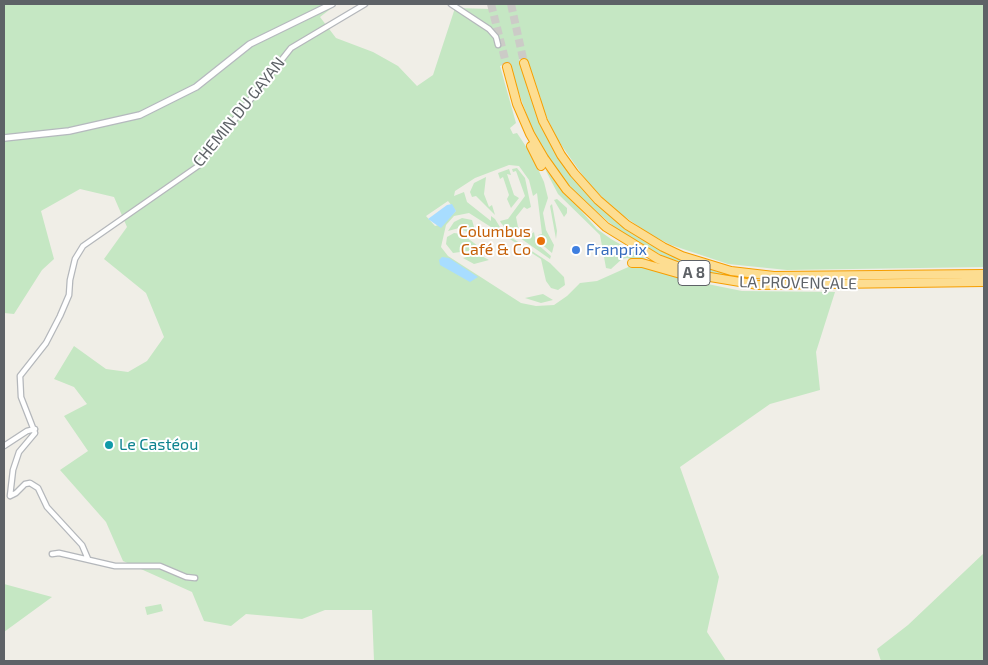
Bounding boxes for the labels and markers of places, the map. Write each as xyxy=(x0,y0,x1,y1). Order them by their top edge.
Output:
place label: Columbus Café & Co xyxy=(459,222,531,260)
marker: Columbus Café & Co xyxy=(535,235,547,247)
place label: Franprix xyxy=(586,240,647,260)
marker: Franprix xyxy=(570,244,582,256)
place label: Le Castéou xyxy=(119,435,198,455)
marker: Le Castéou xyxy=(103,439,115,451)

